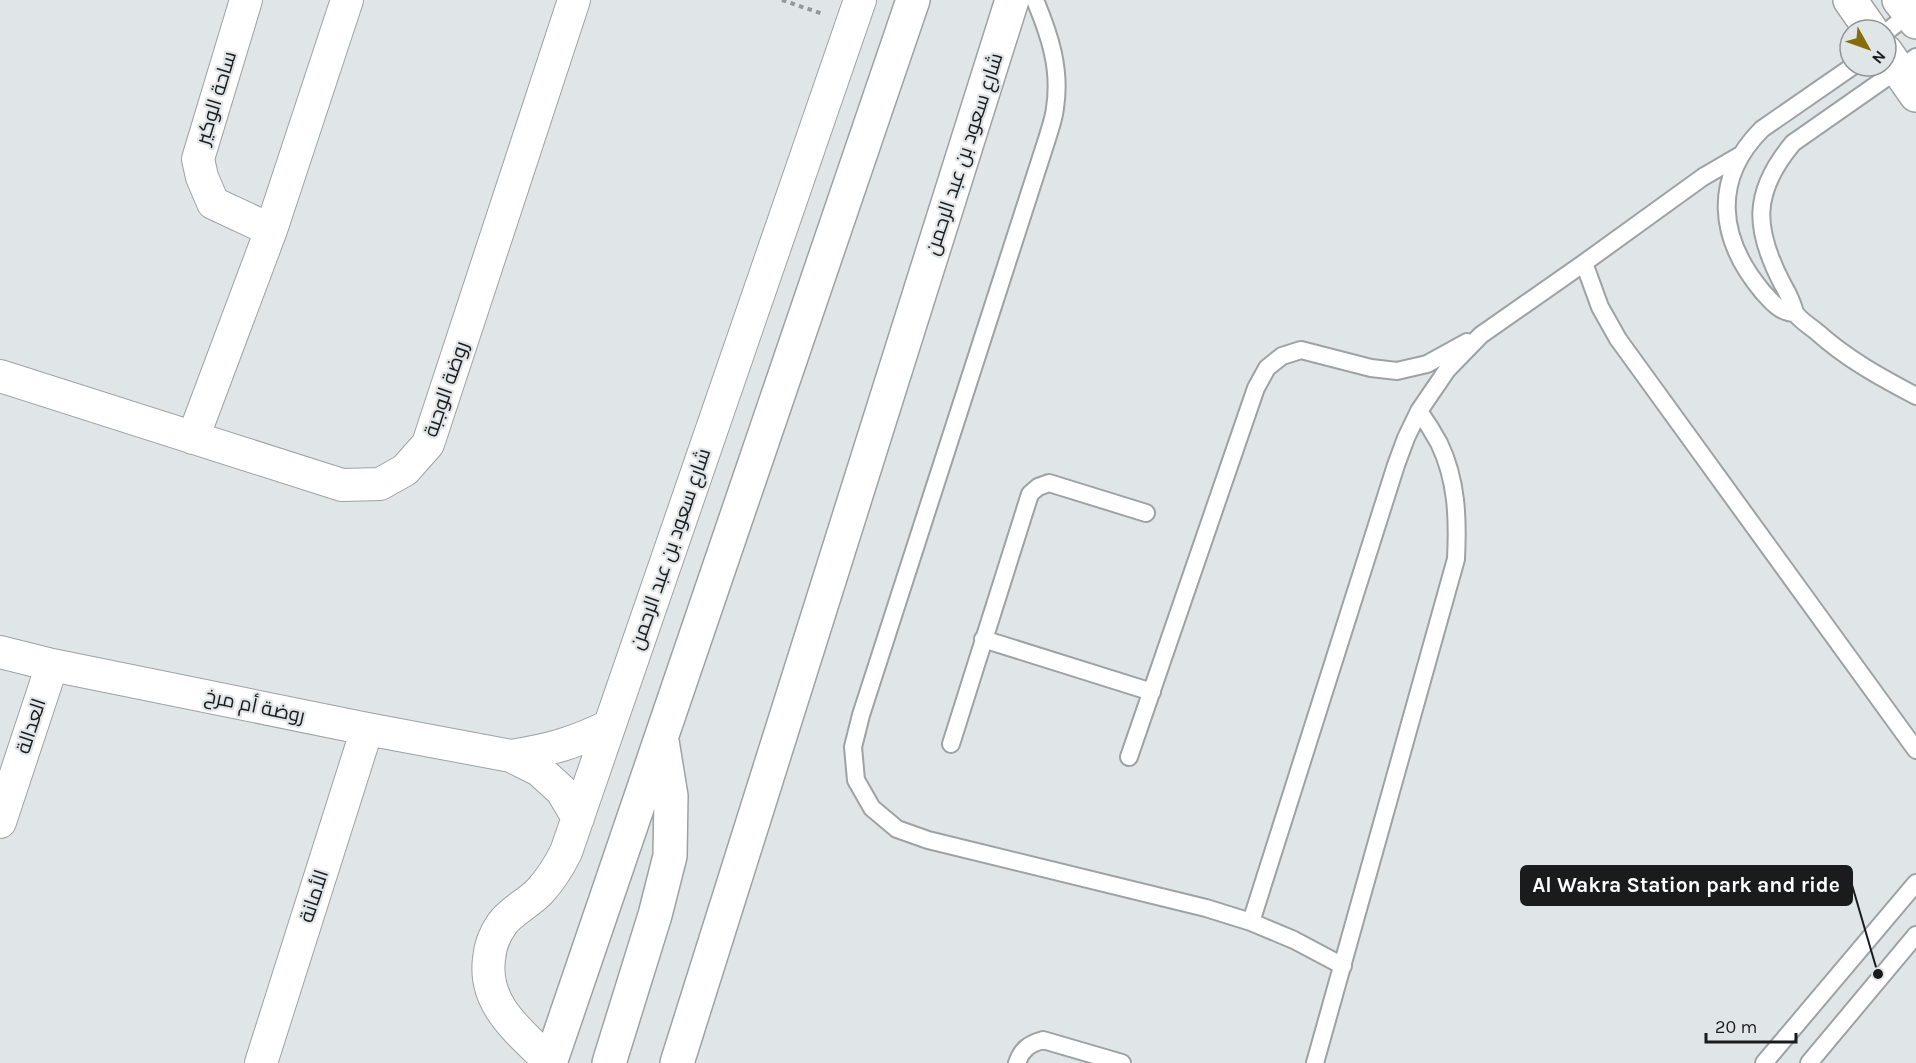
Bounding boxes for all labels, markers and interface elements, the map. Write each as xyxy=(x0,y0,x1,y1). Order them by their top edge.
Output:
north arrow xyxy=(1838,18,1898,78)
text: N xyxy=(1868,47,1890,68)
street label: ساحة الوكير xyxy=(191,48,241,149)
street label: شارع سعود بن عبد الرحمن xyxy=(920,50,1010,259)
street label: روضة الوجبة xyxy=(419,338,473,440)
street label: شارع سعود بن عبد الرحمن xyxy=(625,445,717,653)
street label: روضة أم مرخ xyxy=(202,683,307,730)
street label: العدالة xyxy=(11,695,51,757)
callout: Al Wakra Station park and ride xyxy=(1521,866,1852,905)
street label: الأمانة xyxy=(295,867,333,925)
text: Al Wakra Station park and ride xyxy=(1532,873,1840,897)
scale bar xyxy=(1706,1006,1796,1044)
text: 20 m xyxy=(1715,1016,1757,1038)

